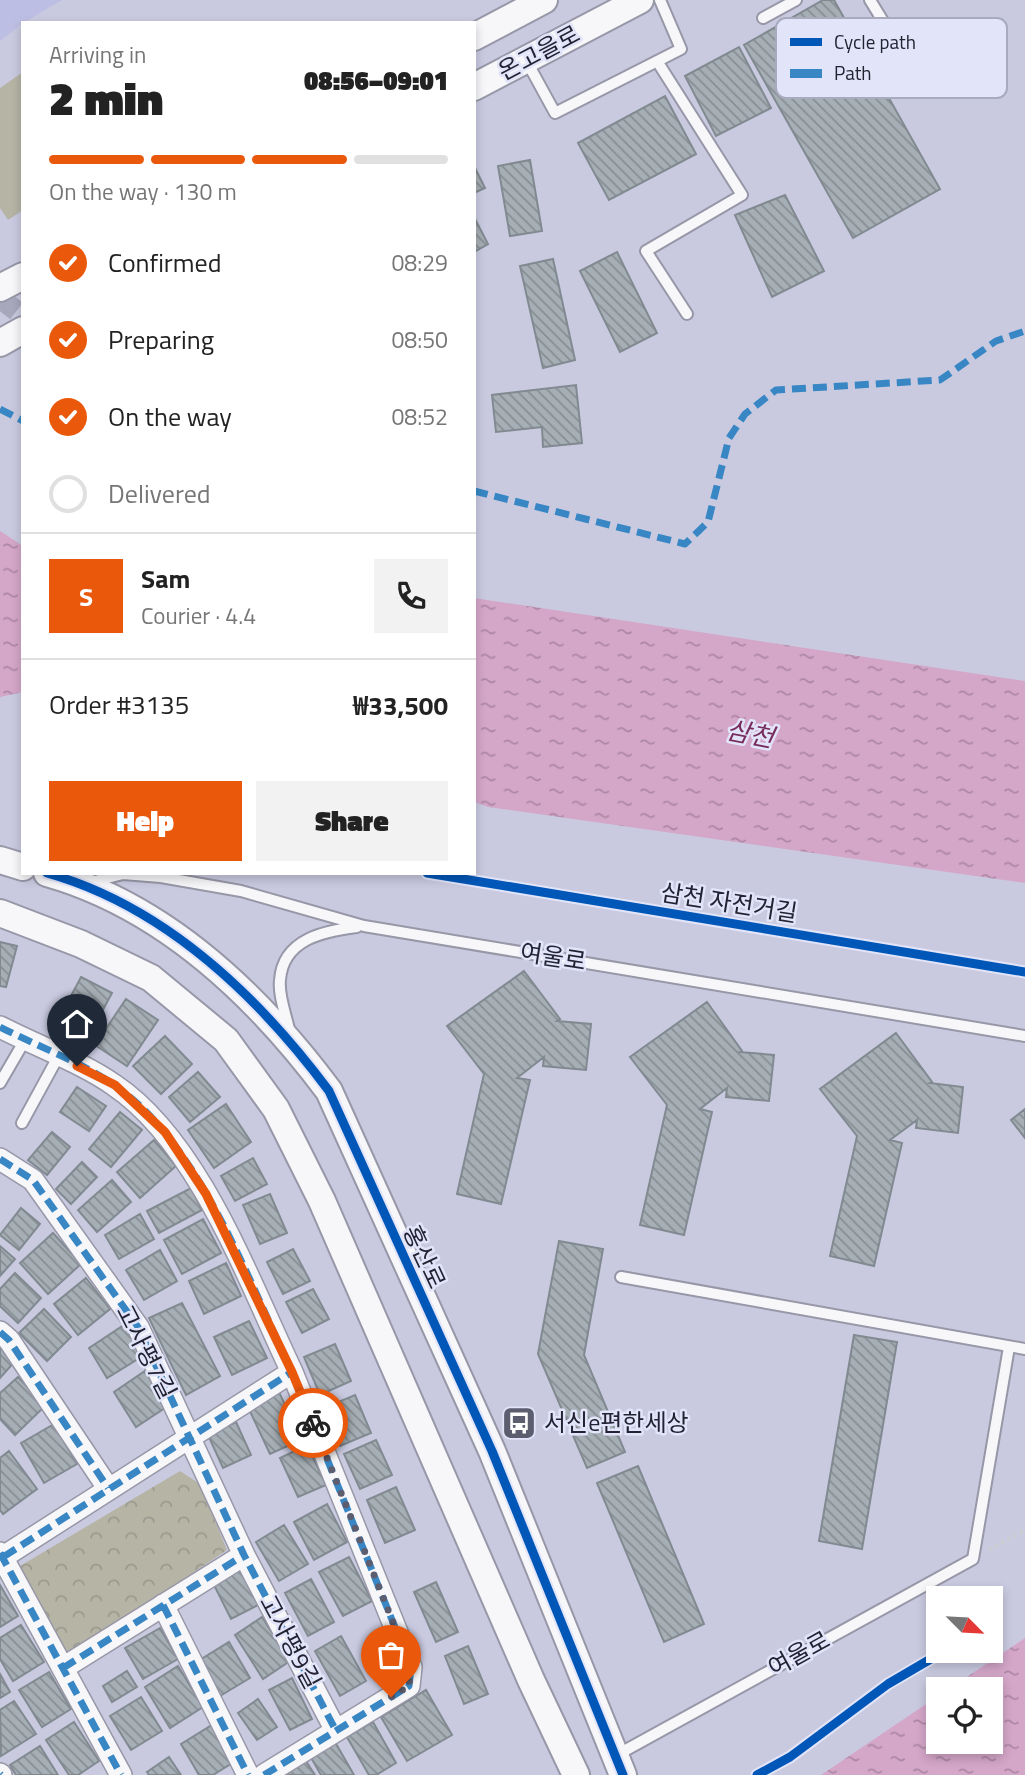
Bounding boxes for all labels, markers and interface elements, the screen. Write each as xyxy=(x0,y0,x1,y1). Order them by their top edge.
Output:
street label: 온고을로 xyxy=(491,15,586,89)
legend xyxy=(776,18,1007,98)
text: Cycle path xyxy=(834,27,916,56)
text: Arriving in xyxy=(49,37,146,72)
text: Path xyxy=(834,58,872,87)
text: 08:56–09:01 xyxy=(304,61,448,100)
text: 2 min xyxy=(49,63,163,133)
text: On the way · 130 m xyxy=(49,174,237,209)
text: Confirmed xyxy=(108,243,222,282)
icon: check xyxy=(49,244,87,282)
text: 08:29 xyxy=(391,245,448,280)
text: Preparing xyxy=(108,320,214,359)
icon: check xyxy=(49,321,87,359)
text: 08:50 xyxy=(391,322,448,357)
text: On the way xyxy=(108,397,232,436)
icon: check xyxy=(49,398,87,436)
text: 08:52 xyxy=(391,399,448,434)
text: Delivered xyxy=(108,474,211,513)
text: Sam xyxy=(141,559,190,598)
button: phone xyxy=(374,559,448,633)
text: S xyxy=(79,577,93,616)
text: Courier · 4.4 xyxy=(141,598,256,633)
text: Order #3135 xyxy=(49,685,189,724)
text: ₩33,500 xyxy=(353,686,448,725)
water label: 삼천 xyxy=(723,710,780,758)
button: Help xyxy=(49,781,242,861)
button: Share xyxy=(256,781,448,861)
street label: 삼천 자전거길 xyxy=(658,873,800,931)
street label: 여울로 xyxy=(518,933,589,979)
pin xyxy=(47,994,107,1066)
icon: home xyxy=(58,1005,96,1043)
street label: 홍산로 xyxy=(395,1219,455,1294)
street label: 고사평7길 xyxy=(108,1298,186,1405)
courier xyxy=(278,1388,348,1458)
icon: bike xyxy=(294,1404,332,1442)
bus stop icon: 서신e편한세상 xyxy=(500,1404,538,1442)
place label: 서신e편한세상 xyxy=(544,1404,689,1440)
north arrow xyxy=(926,1586,1003,1662)
map controls xyxy=(926,1586,1003,1754)
street label: 고사평9길 xyxy=(251,1588,331,1695)
street label: 여울로 xyxy=(761,1621,836,1685)
pin xyxy=(361,1625,421,1697)
icon: bag xyxy=(372,1636,410,1674)
button: locate xyxy=(926,1677,1003,1754)

